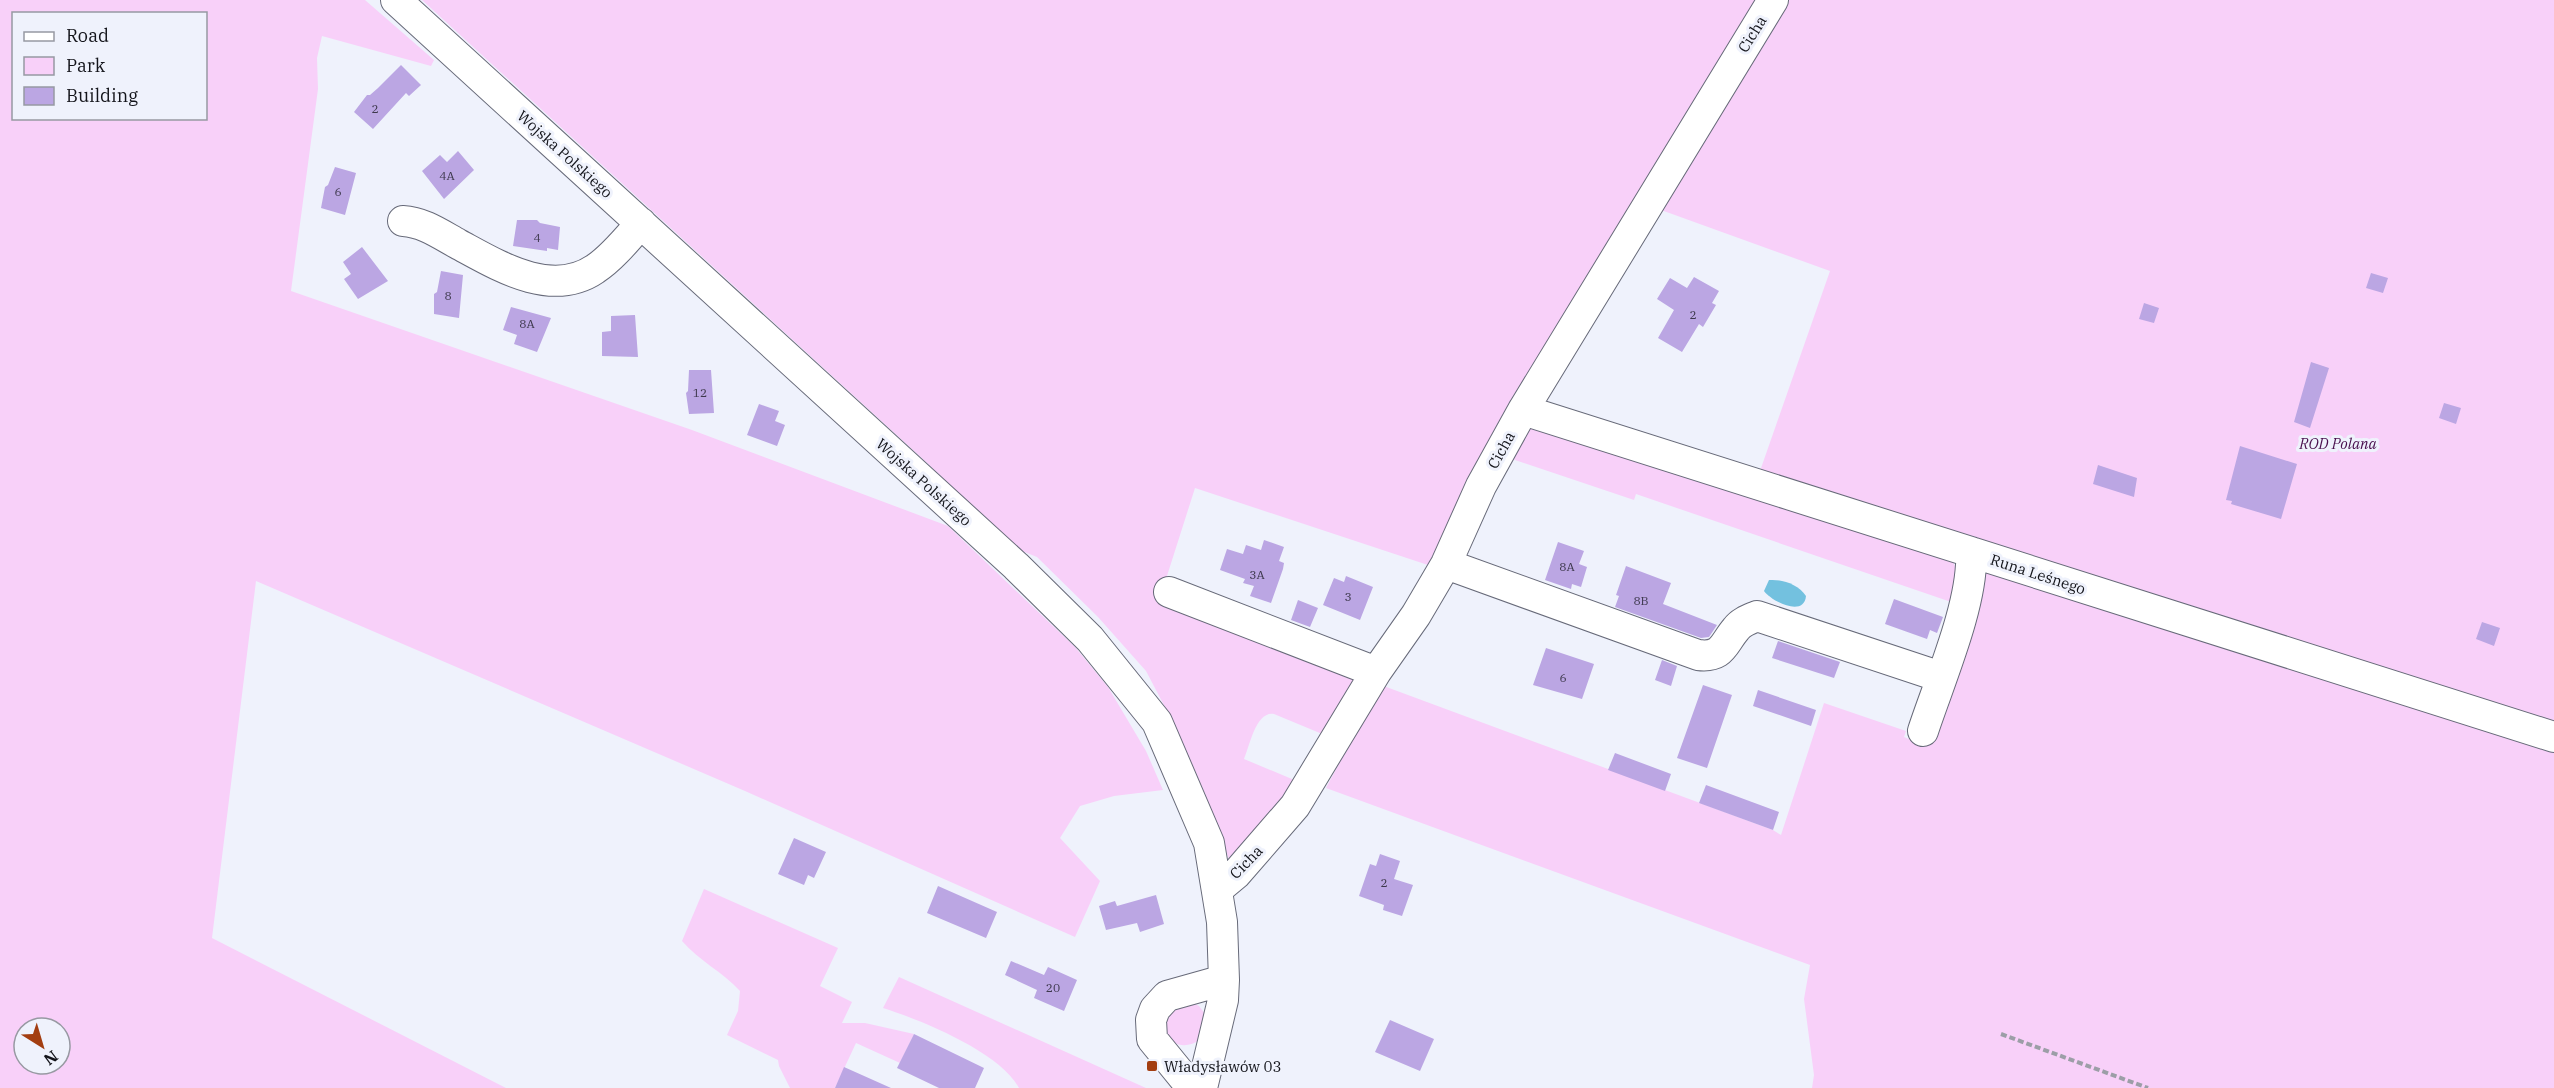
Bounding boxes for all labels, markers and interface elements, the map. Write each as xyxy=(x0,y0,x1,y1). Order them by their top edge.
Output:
legend xyxy=(12,12,207,120)
street label: Cicha xyxy=(1733,12,1771,56)
text: Road xyxy=(66,24,109,47)
text: Park xyxy=(66,54,106,77)
text: Building xyxy=(66,84,138,107)
house number: 2 xyxy=(371,101,379,116)
street label: Wojska Polskiego xyxy=(513,106,617,202)
house number: 4A xyxy=(439,168,455,183)
house number: 6 xyxy=(334,184,342,199)
house number: 4 xyxy=(533,230,541,245)
house number: 8 xyxy=(444,288,452,303)
house number: 2 xyxy=(1689,307,1697,322)
house number: 8A xyxy=(519,316,535,331)
house number: 12 xyxy=(693,385,707,400)
street label: Cicha xyxy=(1483,428,1519,472)
street label: Wojska Polskiego xyxy=(872,434,976,530)
park label: ROD Polana xyxy=(2298,434,2378,453)
street label: Runa Leśnego xyxy=(1988,550,2088,598)
house number: 8A xyxy=(1559,559,1575,574)
house number: 3A xyxy=(1249,567,1265,582)
house number: 3 xyxy=(1344,589,1352,604)
house number: 8B xyxy=(1633,593,1649,608)
house number: 6 xyxy=(1559,670,1567,685)
street label: Cicha xyxy=(1225,841,1267,883)
house number: 2 xyxy=(1380,875,1388,890)
house number: 20 xyxy=(1046,980,1060,995)
north arrow xyxy=(12,1016,72,1076)
text: N xyxy=(40,1046,62,1070)
place label: Władysławów 03 xyxy=(1164,1057,1281,1076)
marker: Władysławów 03 xyxy=(1145,1059,1159,1073)

